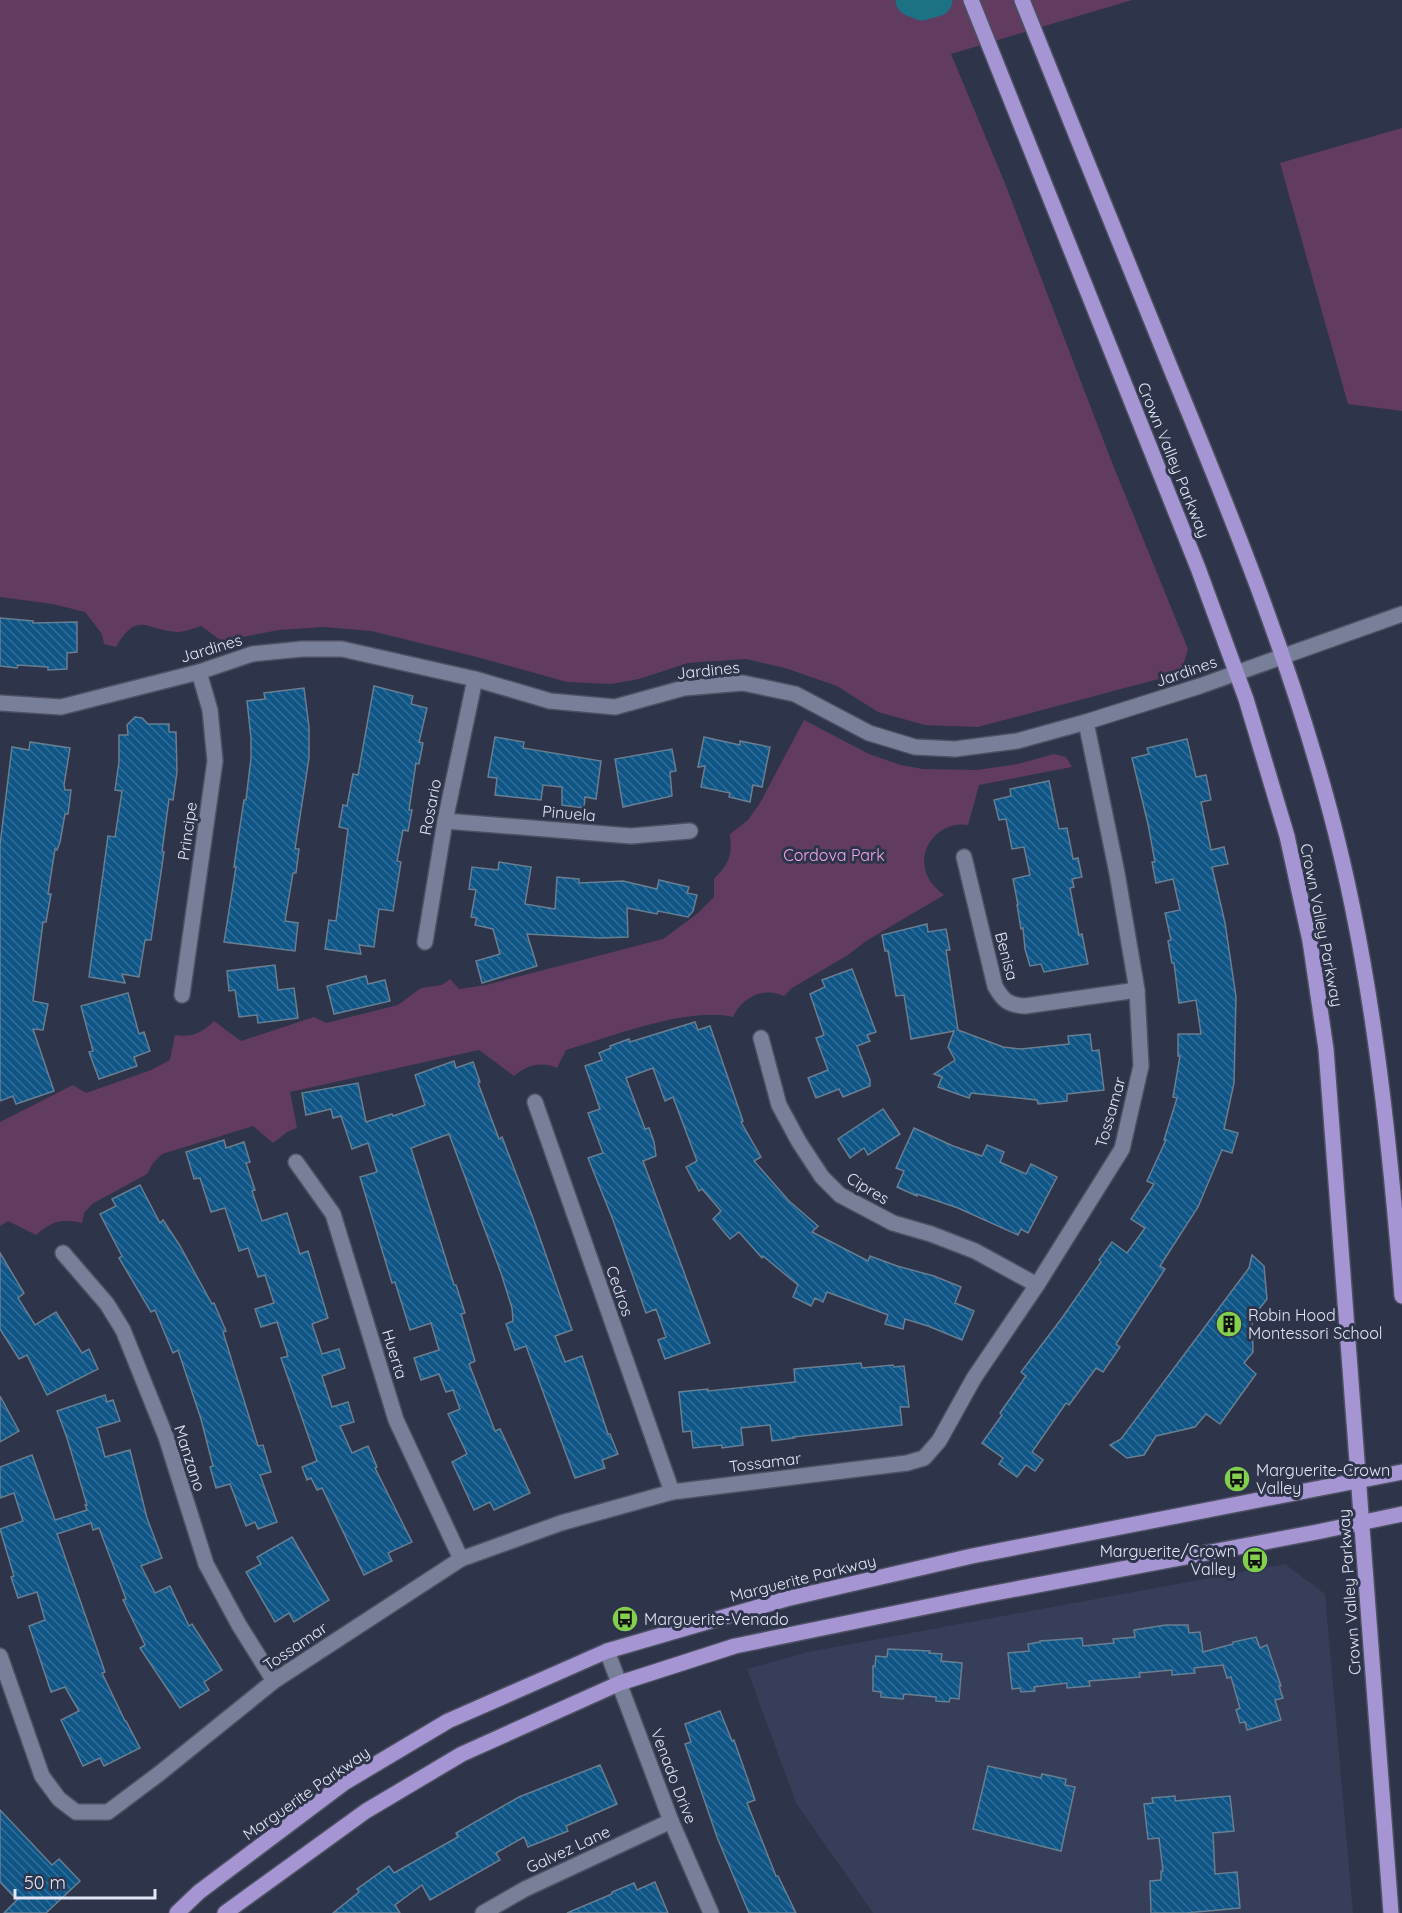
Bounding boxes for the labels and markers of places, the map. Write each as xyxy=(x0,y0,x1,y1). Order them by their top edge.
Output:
place label: Robin Hood Montessori School xyxy=(1248,1305,1383,1343)
building icon: Robin Hood Montessori School xyxy=(1214,1309,1244,1339)
place label: Marguerite-Crown Valley xyxy=(1256,1460,1390,1498)
bus stop icon: Marguerite-Crown Valley xyxy=(1222,1464,1252,1494)
place label: Marguerite/Crown Valley xyxy=(1100,1541,1236,1579)
bus stop icon: Marguerite/Crown Valley xyxy=(1240,1545,1270,1575)
bus stop icon: Marguerite-Venado xyxy=(610,1604,640,1634)
place label: Marguerite-Venado xyxy=(644,1609,789,1629)

